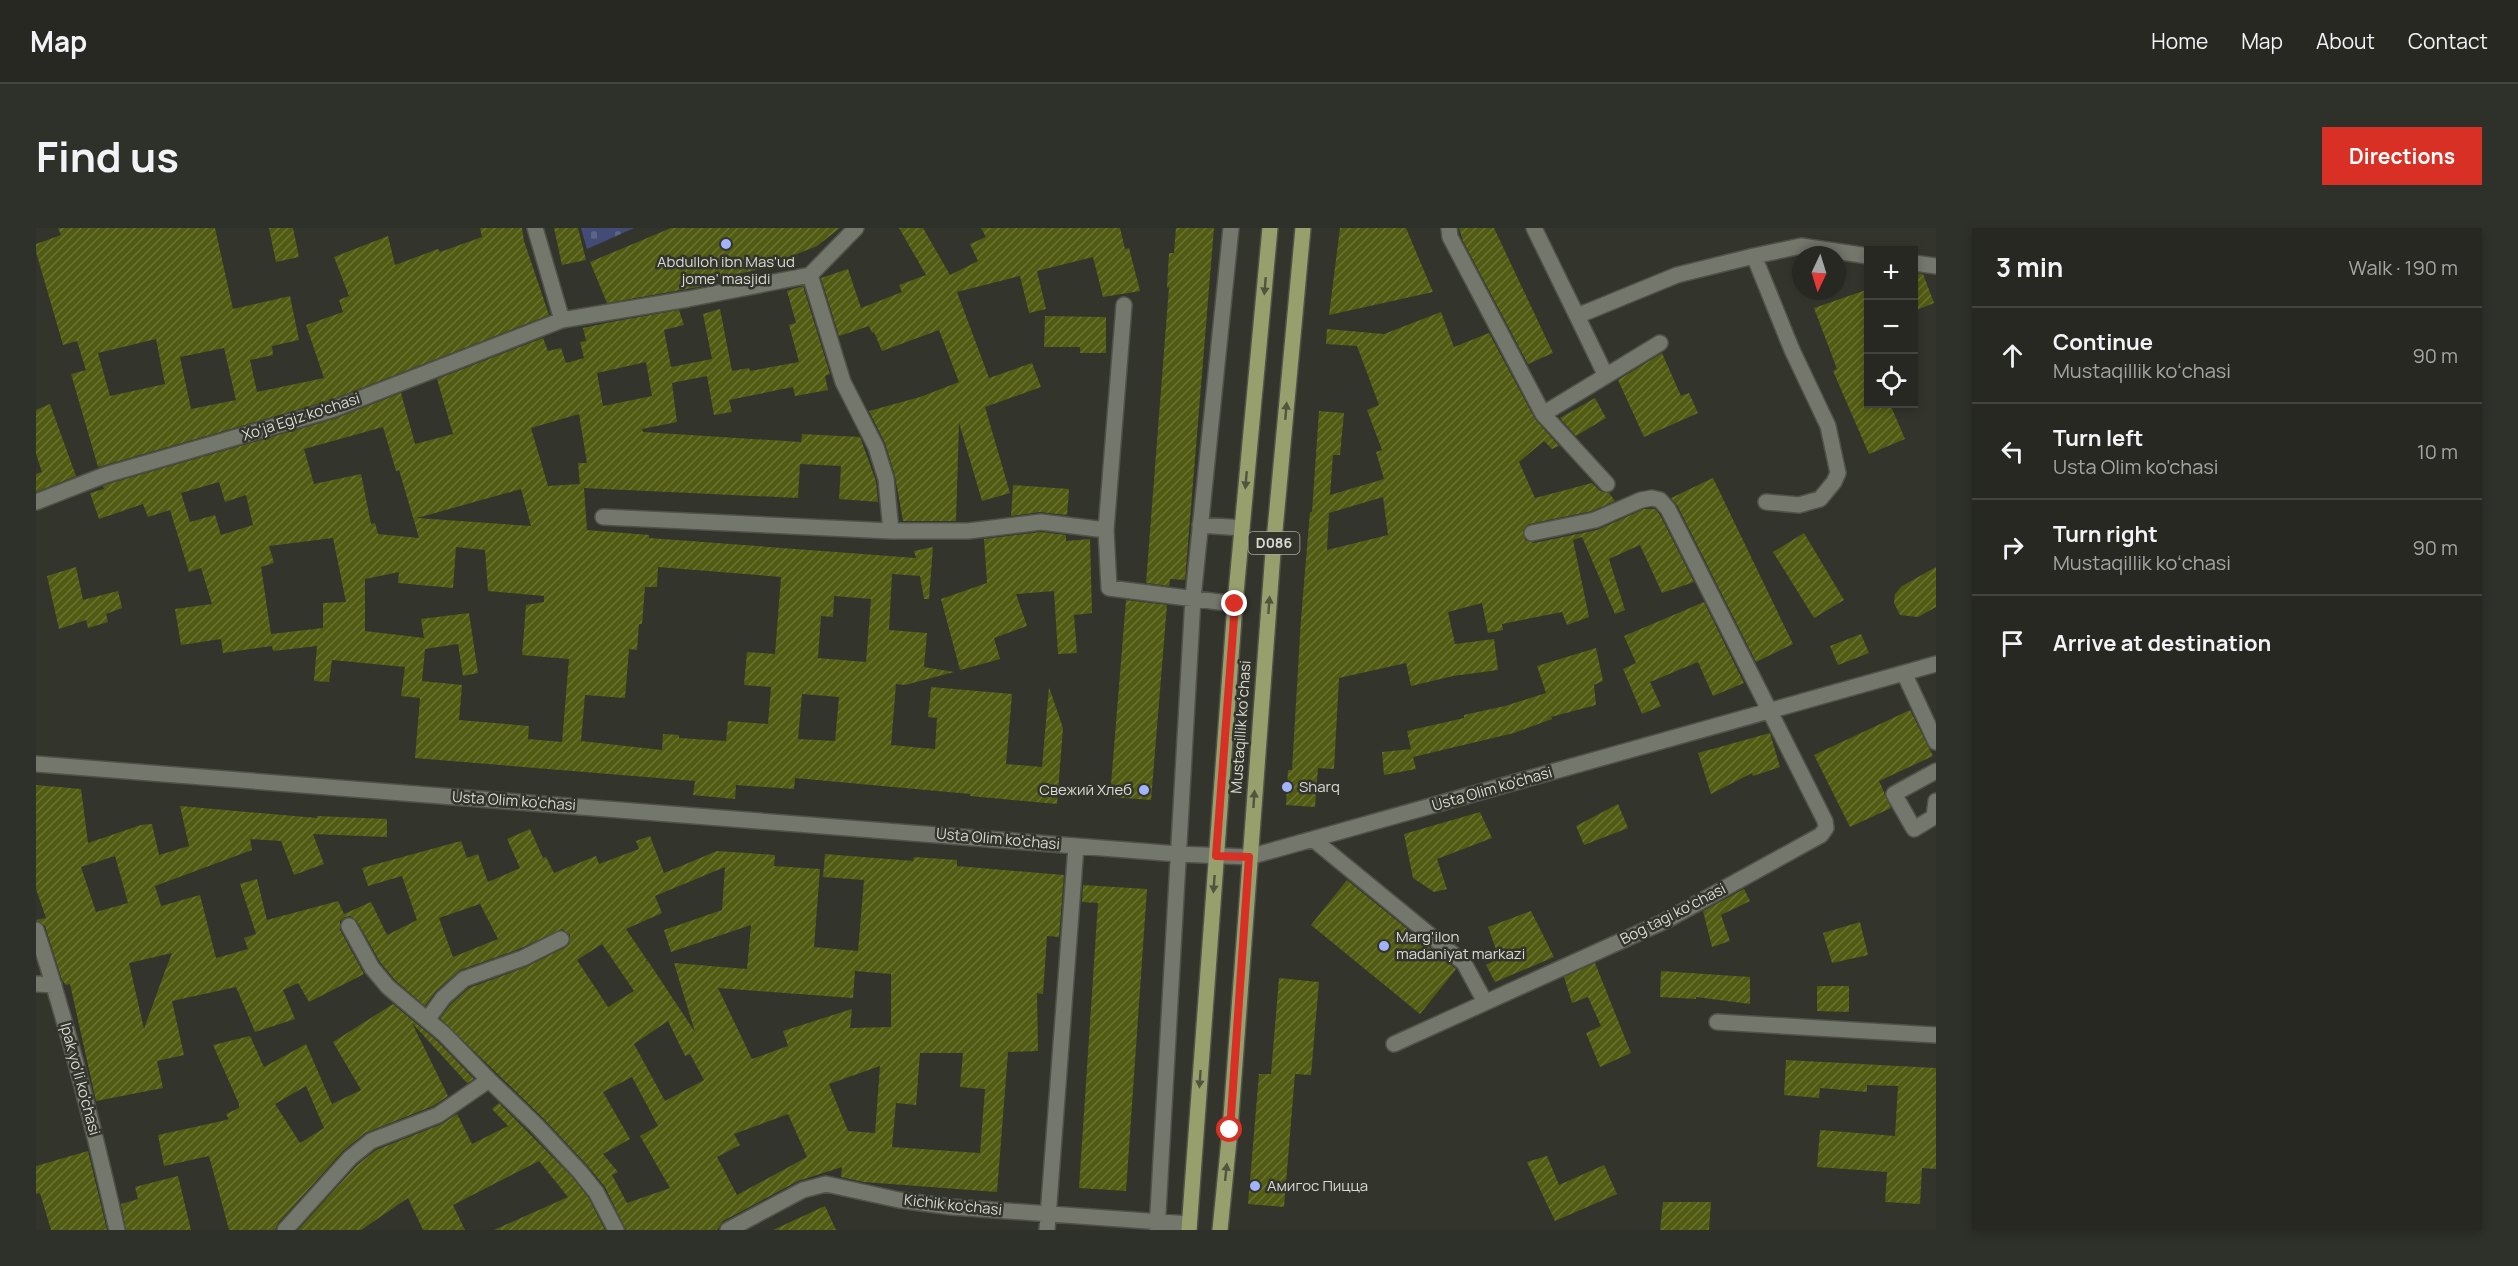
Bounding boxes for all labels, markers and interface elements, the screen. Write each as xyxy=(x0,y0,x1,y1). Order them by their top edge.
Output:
text: Map xyxy=(30,22,87,60)
text: Home xyxy=(2151,27,2208,55)
text: Map xyxy=(2241,27,2283,55)
text: About xyxy=(2316,27,2375,55)
text: Contact xyxy=(2408,27,2488,55)
text: Find us xyxy=(36,127,179,185)
button: Directions xyxy=(2322,127,2482,185)
marker: Abdulloh ibn Mas'ud jome' masjidi xyxy=(719,237,733,251)
north arrow xyxy=(1792,246,1846,300)
map controls xyxy=(1864,246,1918,408)
button: + xyxy=(1864,246,1918,300)
text: 3 min xyxy=(1996,249,2063,285)
place label: Abdulloh ibn Mas'ud jome' masjidi xyxy=(657,251,795,289)
text: Walk · 190 m xyxy=(2349,254,2458,281)
one-way arrow xyxy=(1260,277,1270,296)
button: − xyxy=(1864,300,1918,354)
text: Continue xyxy=(2053,327,2153,357)
icon: ahead xyxy=(1996,339,2029,372)
text: 90 m xyxy=(2412,342,2458,369)
button: locate xyxy=(1864,354,1918,408)
text: Mustaqillik koʻchasi xyxy=(2053,357,2231,384)
street label: Xoʻja Egiz ko'chasi xyxy=(239,388,362,445)
one-way arrow xyxy=(1281,401,1291,420)
text: Turn left xyxy=(2053,423,2143,453)
icon: left xyxy=(1996,435,2029,468)
text: 10 m xyxy=(2417,438,2458,465)
text: Usta Olim ko'chasi xyxy=(2053,453,2218,480)
one-way arrow xyxy=(1241,471,1251,490)
text: Turn right xyxy=(2053,519,2158,549)
icon: right xyxy=(1996,531,2029,564)
road number: D086 xyxy=(1248,532,1300,554)
text: 90 m xyxy=(2412,534,2458,561)
text: Mustaqillik koʻchasi xyxy=(2053,549,2231,576)
route end xyxy=(1221,590,1247,616)
one-way arrow xyxy=(1264,595,1274,614)
icon: arrive xyxy=(1996,627,2029,660)
text: Arrive at destination xyxy=(2053,628,2271,658)
street label: Mustaqillik koʻchasi xyxy=(1225,660,1256,794)
street label: Usta Olim ko'chasi xyxy=(1429,761,1554,816)
place label: Sharq xyxy=(1299,776,1340,797)
place label: Свежий Хлеб xyxy=(1039,779,1132,800)
marker: Sharq xyxy=(1280,780,1294,794)
marker: Свежий Хлеб xyxy=(1137,783,1151,797)
street label: Usta Olim ko'chasi xyxy=(451,786,577,815)
one-way arrow xyxy=(1249,790,1259,809)
street label: Usta Olim ko'chasi xyxy=(935,823,1061,854)
one-way arrow xyxy=(1209,875,1219,894)
street label: Bog tagi koʻchasi xyxy=(1616,878,1729,949)
place label: Marg'ilon madaniyat markazi xyxy=(1396,926,1525,964)
marker: Marg'ilon madaniyat markazi xyxy=(1377,939,1391,953)
street label: Ipak yo'li ko'chasi xyxy=(55,1020,106,1137)
one-way arrow xyxy=(1195,1069,1205,1088)
route start xyxy=(1216,1116,1242,1142)
one-way arrow xyxy=(1221,1162,1230,1181)
place label: Амигос Пицца xyxy=(1267,1175,1368,1196)
marker: Амигос Пицца xyxy=(1248,1179,1262,1193)
street label: Kichik ko'chasi xyxy=(903,1189,1003,1220)

